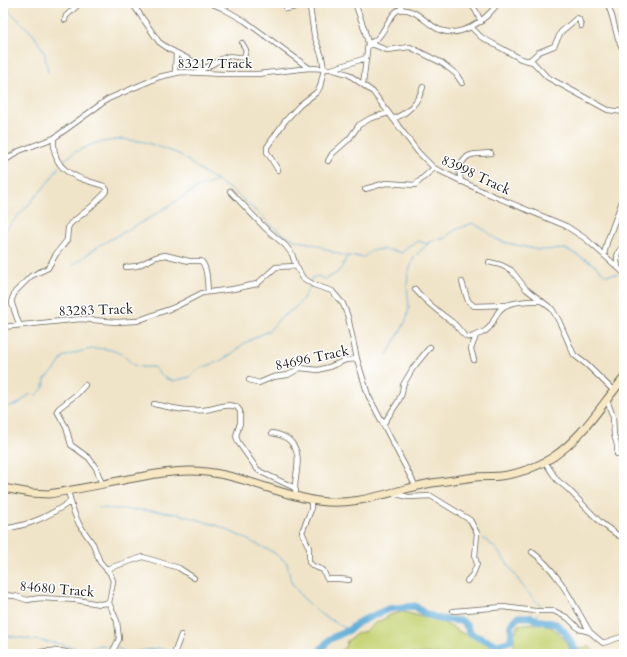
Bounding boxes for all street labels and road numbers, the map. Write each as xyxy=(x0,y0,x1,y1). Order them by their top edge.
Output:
street label: 83217 Track xyxy=(178,54,253,73)
street label: 83998 Track xyxy=(438,151,514,200)
street label: 83283 Track xyxy=(58,299,134,321)
street label: 84696 Track xyxy=(273,341,351,375)
street label: 84680 Track xyxy=(19,576,96,602)

